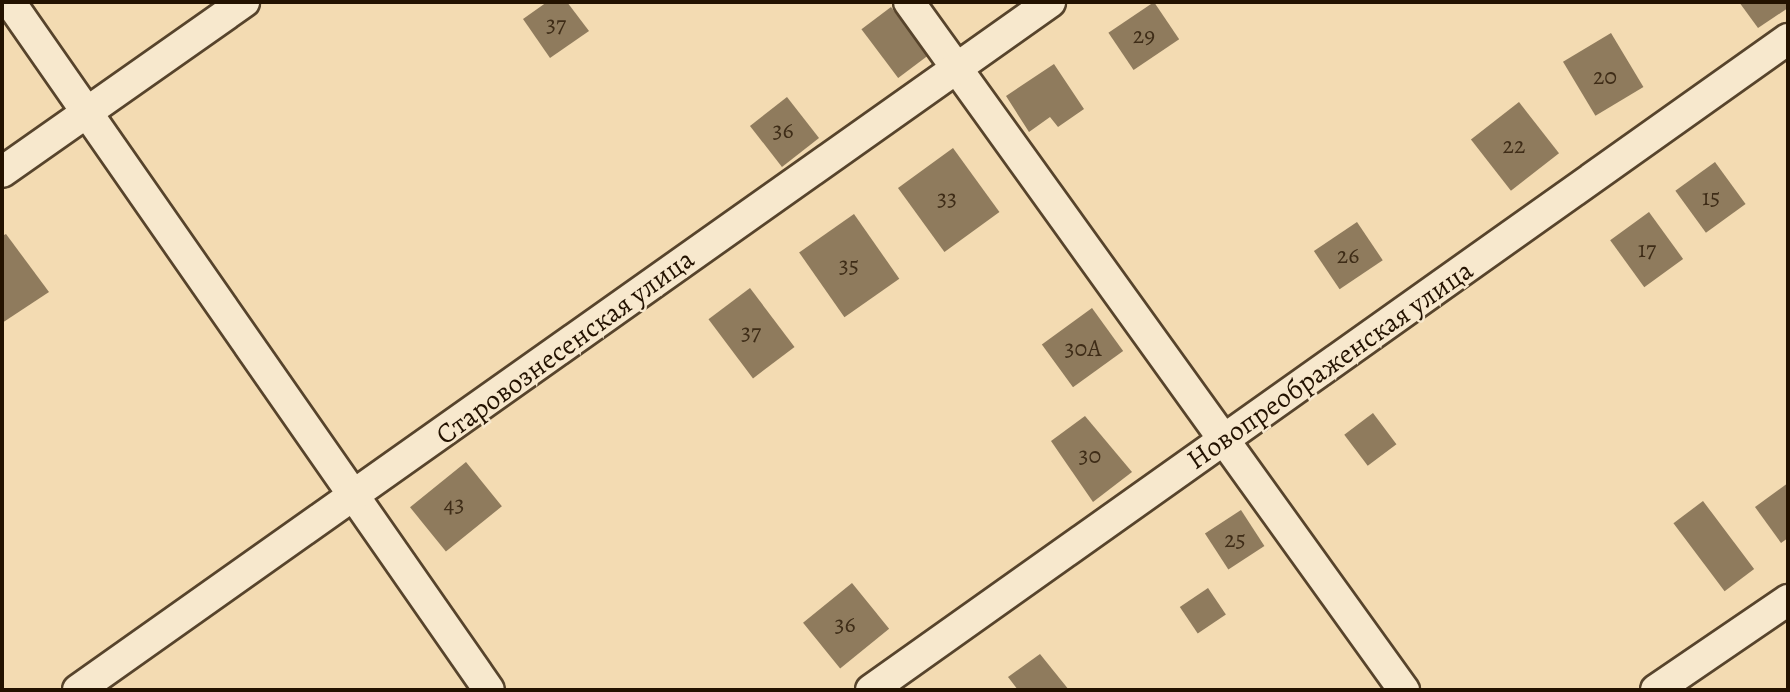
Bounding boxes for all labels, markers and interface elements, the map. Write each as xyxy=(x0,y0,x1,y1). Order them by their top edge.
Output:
house number: 37 xyxy=(546,11,566,39)
house number: 29 xyxy=(1133,22,1155,50)
house number: 20 xyxy=(1593,63,1617,91)
house number: 36 xyxy=(772,117,794,145)
house number: 22 xyxy=(1503,132,1525,160)
house number: 15 xyxy=(1702,184,1720,212)
house number: 33 xyxy=(937,185,957,213)
house number: 17 xyxy=(1638,236,1656,264)
street label: Старовознесенская улица xyxy=(429,242,701,452)
house number: 26 xyxy=(1337,242,1359,270)
house number: 35 xyxy=(839,252,859,280)
street label: Новопреображенская улица xyxy=(1181,253,1479,477)
house number: 37 xyxy=(741,319,761,347)
house number: 30А xyxy=(1065,335,1101,363)
house number: 30 xyxy=(1079,442,1101,470)
house number: 43 xyxy=(444,491,464,519)
house number: 25 xyxy=(1224,526,1246,554)
house number: 36 xyxy=(834,611,856,639)

